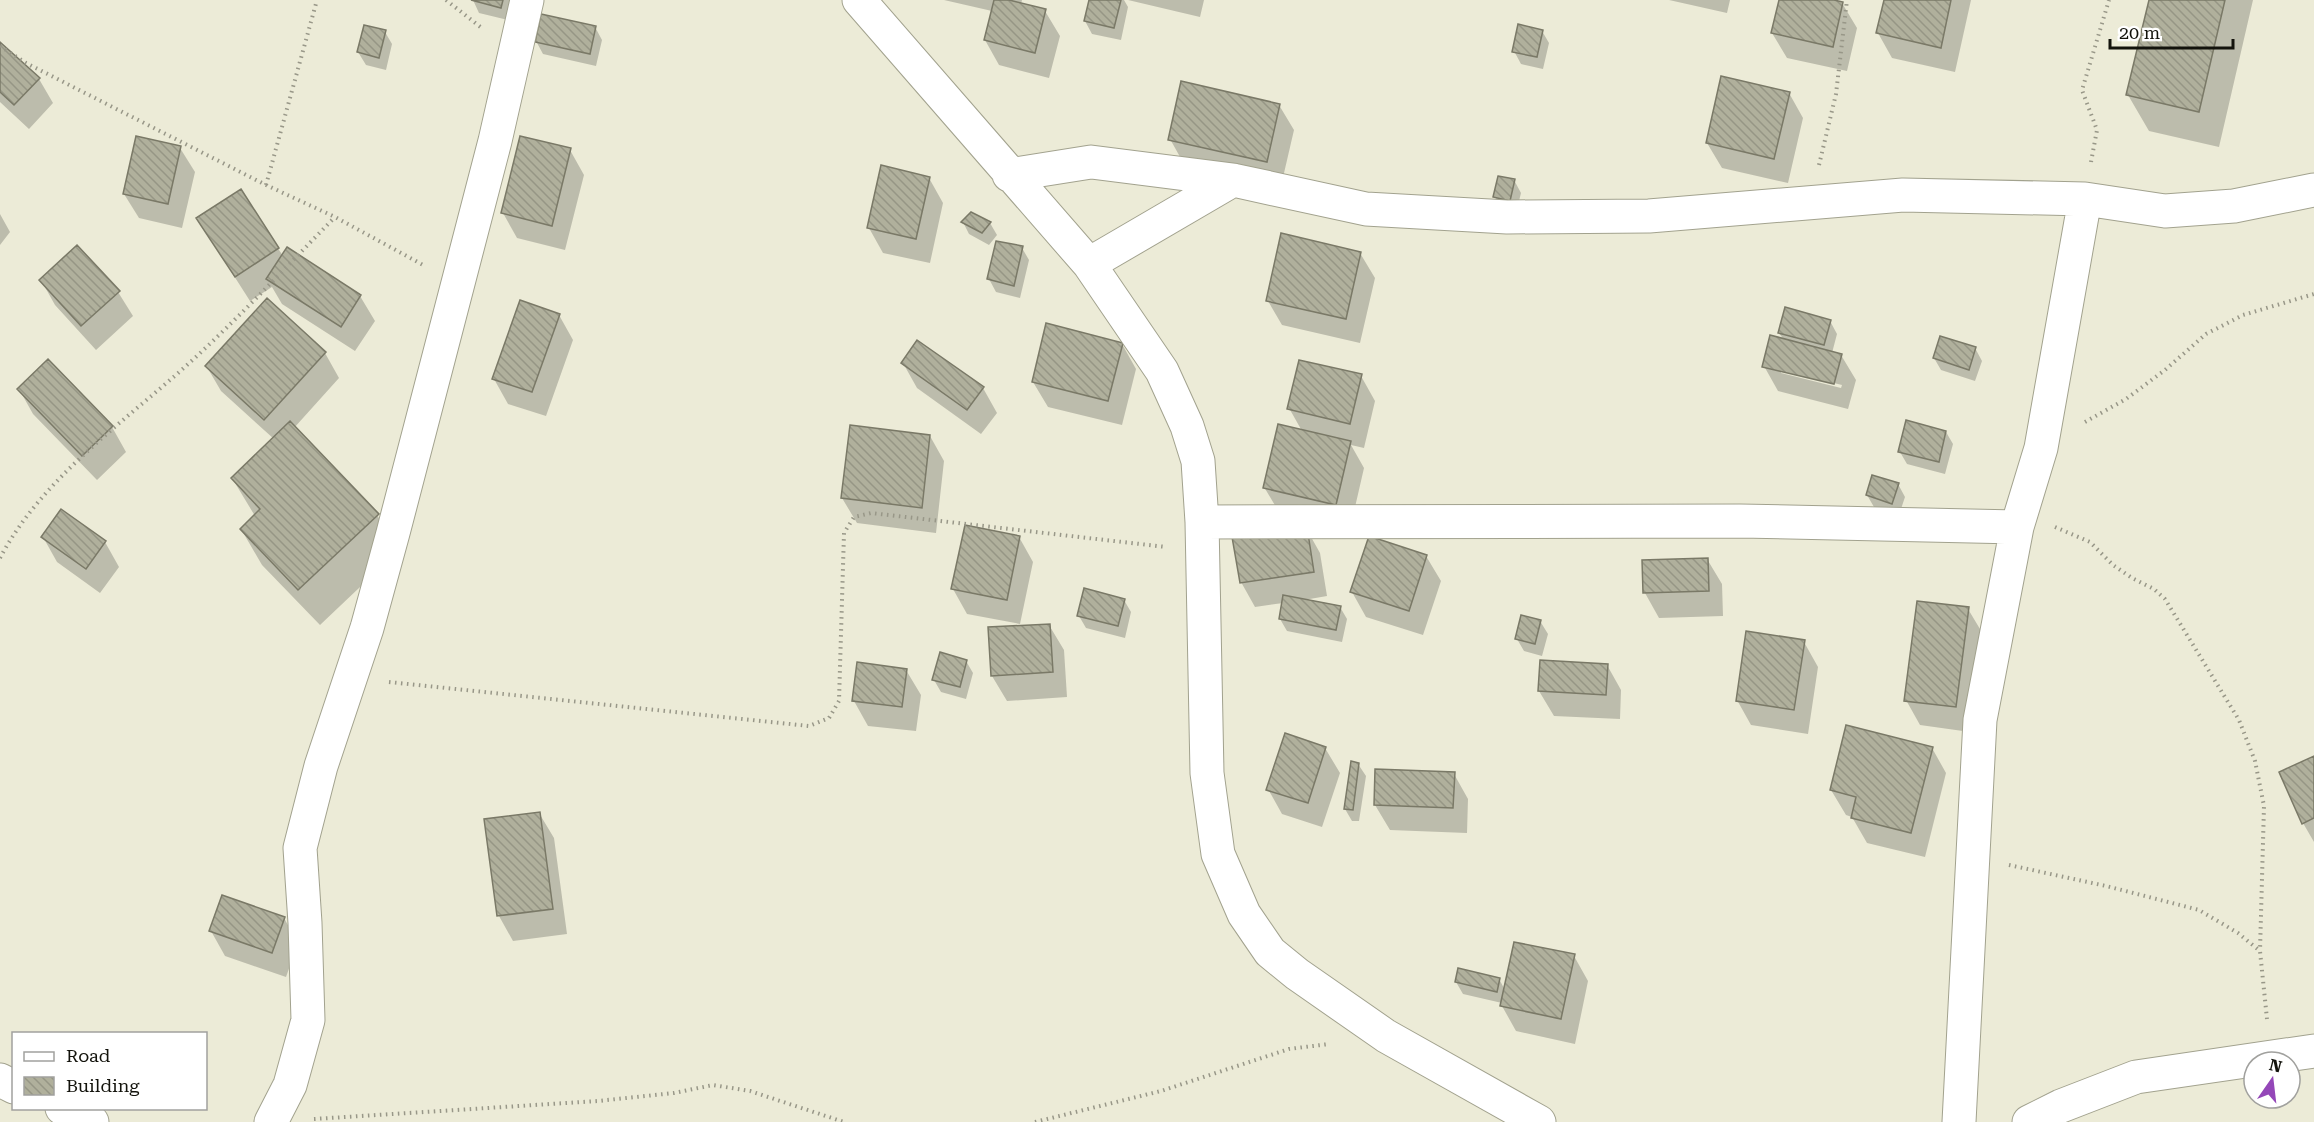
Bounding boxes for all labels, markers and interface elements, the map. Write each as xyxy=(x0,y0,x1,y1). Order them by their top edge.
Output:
scale bar xyxy=(2110,12,2233,50)
text: 20 m xyxy=(2119,22,2160,43)
legend xyxy=(12,1032,207,1110)
text: Road xyxy=(66,1045,111,1066)
north arrow xyxy=(2242,1050,2302,1110)
text: N xyxy=(2267,1055,2284,1077)
text: Building xyxy=(66,1075,140,1096)

